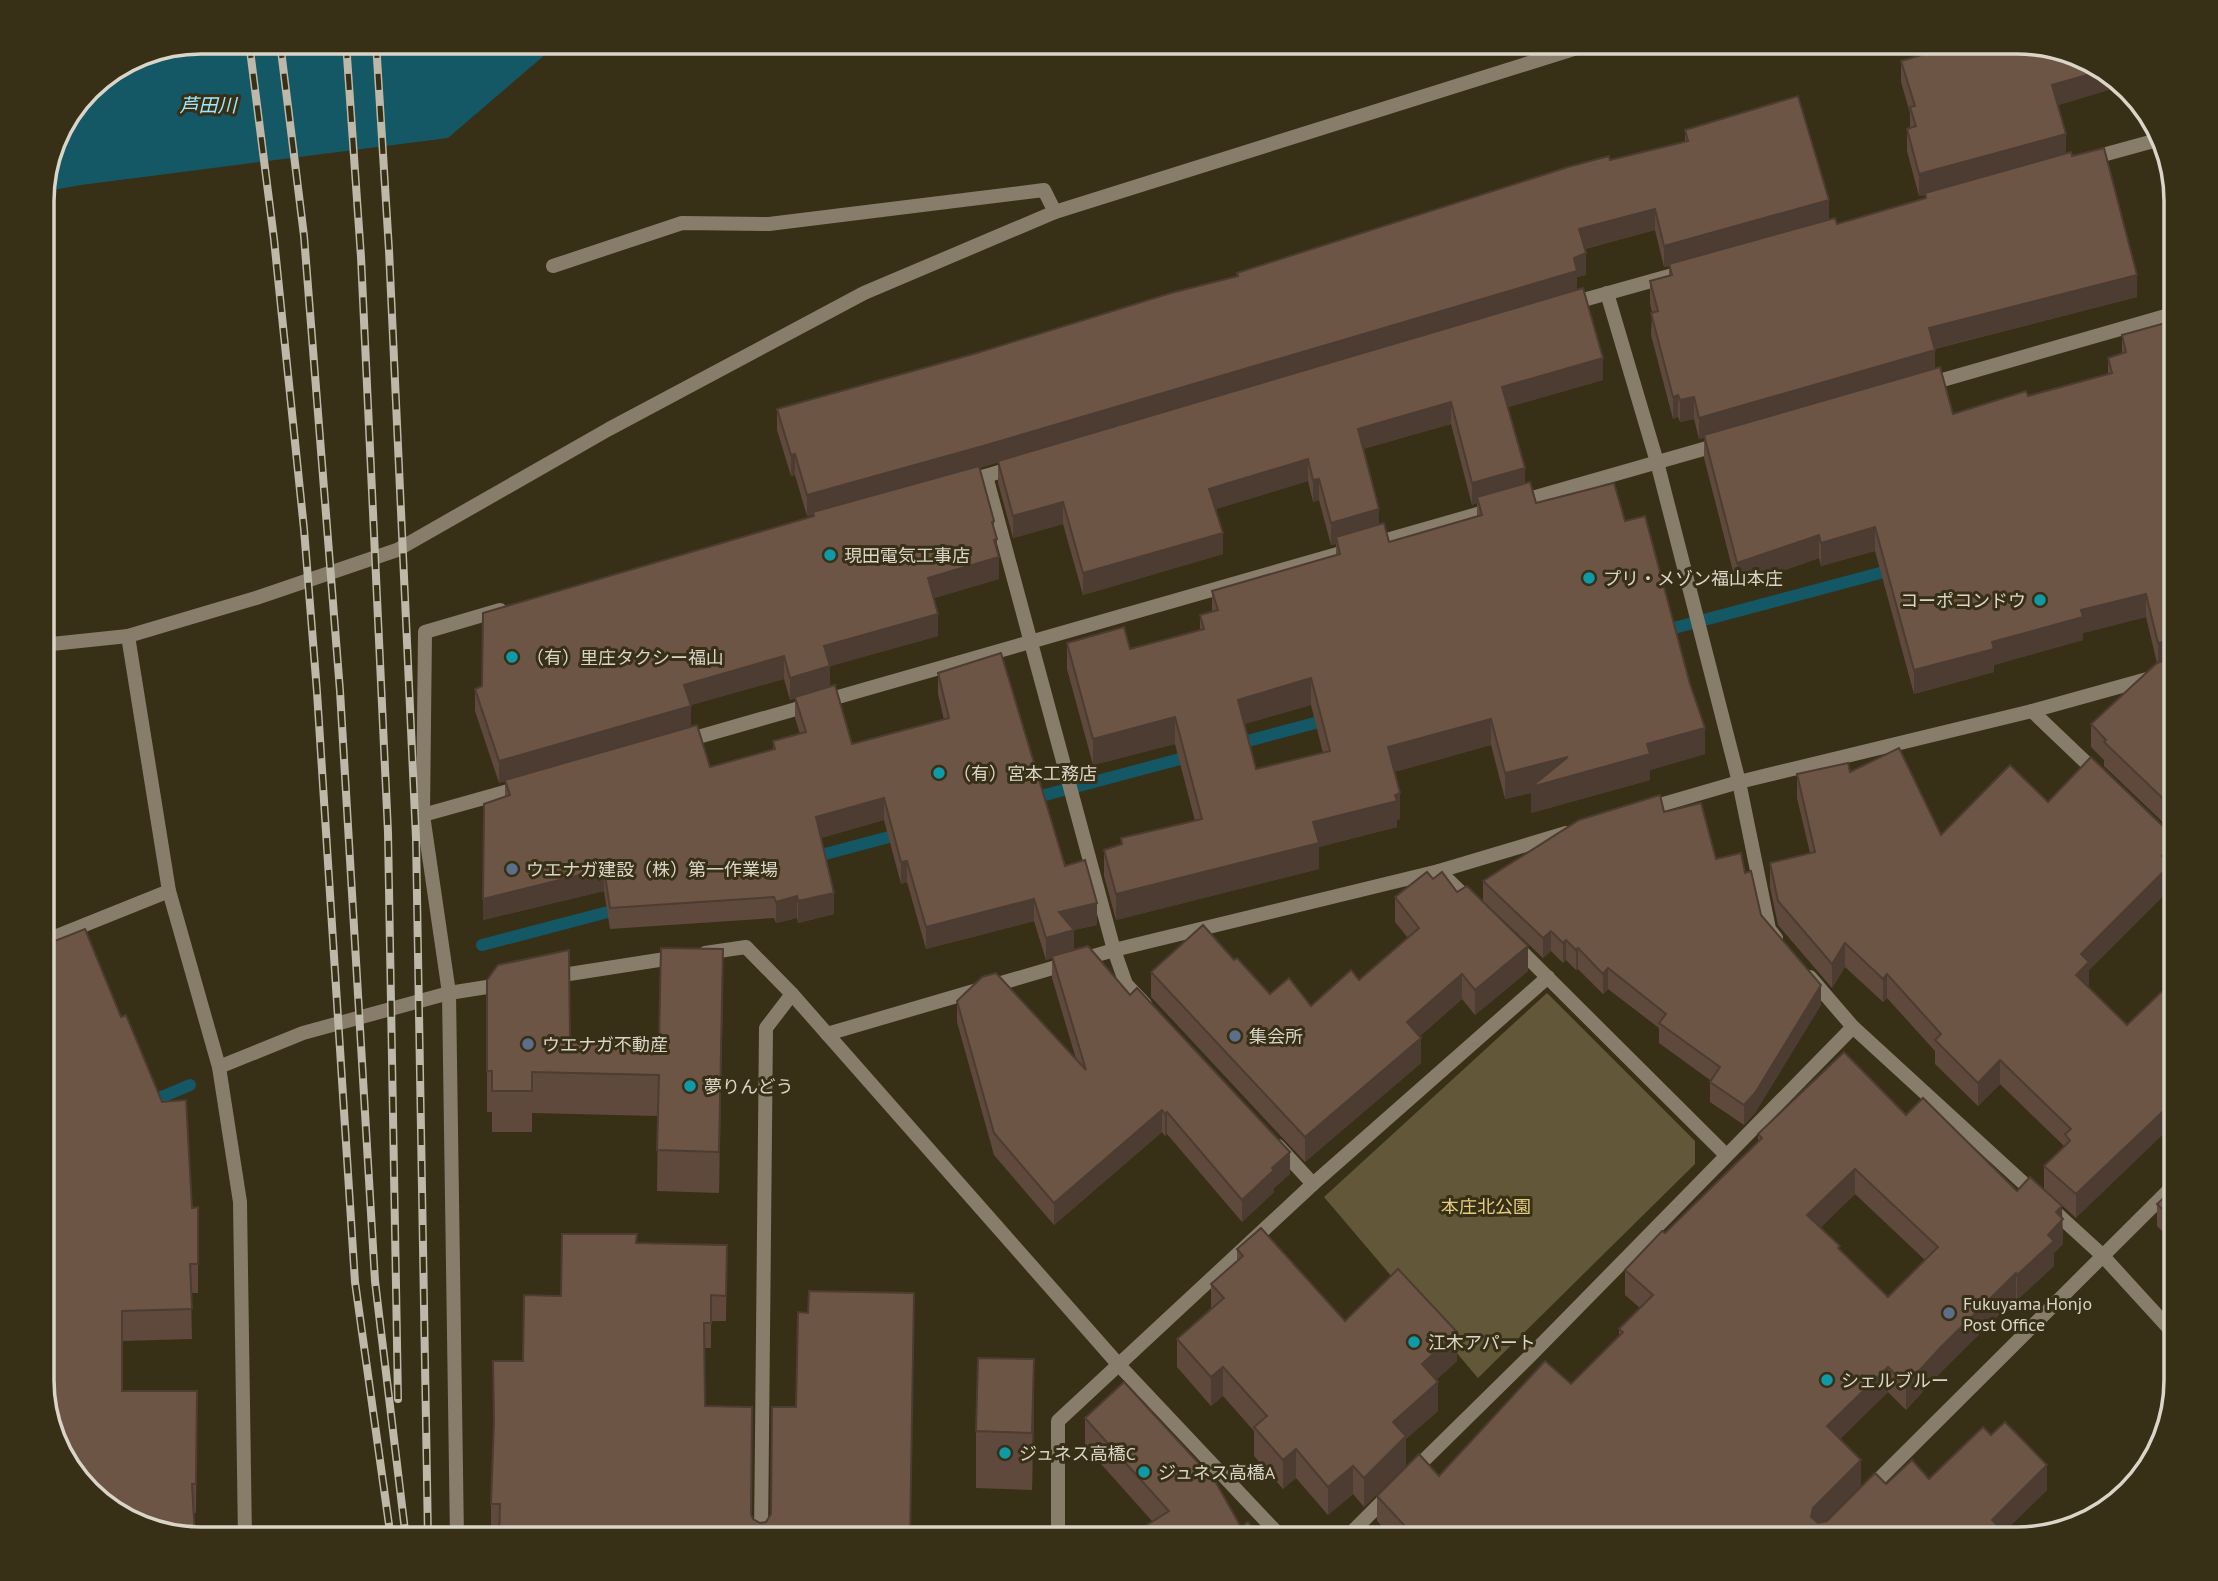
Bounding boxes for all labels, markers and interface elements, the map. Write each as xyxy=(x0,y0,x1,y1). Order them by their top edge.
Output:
water label: 芦田川 xyxy=(179,93,238,117)
place label: 現田電気工事店 xyxy=(844,544,970,567)
marker: 現田電気工事店 xyxy=(822,547,838,563)
place label: プリ・メゾン福山本庄 xyxy=(1603,567,1783,590)
marker: プリ・メゾン福山本庄 xyxy=(1581,570,1597,586)
place label: コーポコンドウ xyxy=(1900,589,2026,612)
marker: コーポコンドウ xyxy=(2032,592,2048,608)
place label: （有）里庄タクシー福山 xyxy=(526,646,724,669)
marker: （有）里庄タクシー福山 xyxy=(504,649,520,665)
place label: （有）宮本工務店 xyxy=(953,762,1097,785)
marker: （有）宮本工務店 xyxy=(931,765,947,781)
place label: ウエナガ建設（株）第一作業場 xyxy=(526,858,778,881)
marker: ウエナガ建設（株）第一作業場 xyxy=(504,861,520,877)
place label: 集会所 xyxy=(1249,1025,1303,1048)
marker: 集会所 xyxy=(1227,1028,1243,1044)
place label: ウエナガ不動産 xyxy=(542,1033,668,1056)
marker: ウエナガ不動産 xyxy=(520,1036,536,1052)
place label: 夢りんどう xyxy=(704,1075,793,1098)
marker: 夢りんどう xyxy=(682,1078,698,1094)
park label: 本庄北公園 xyxy=(1441,1195,1531,1218)
place label: Fukuyama Honjo Post Office xyxy=(1963,1292,2092,1336)
marker: Fukuyama Honjo Post Office xyxy=(1941,1305,1957,1321)
place label: 江木アパート xyxy=(1428,1331,1536,1354)
marker: 江木アパート xyxy=(1406,1334,1422,1350)
place label: シェルブルー xyxy=(1841,1369,1949,1392)
marker: シェルブルー xyxy=(1819,1372,1835,1388)
place label: ジュネス高橋C xyxy=(1019,1442,1136,1465)
marker: ジュネス高橋C xyxy=(997,1445,1013,1461)
place label: ジュネス高橋A xyxy=(1158,1461,1276,1484)
marker: ジュネス高橋A xyxy=(1136,1464,1152,1480)

